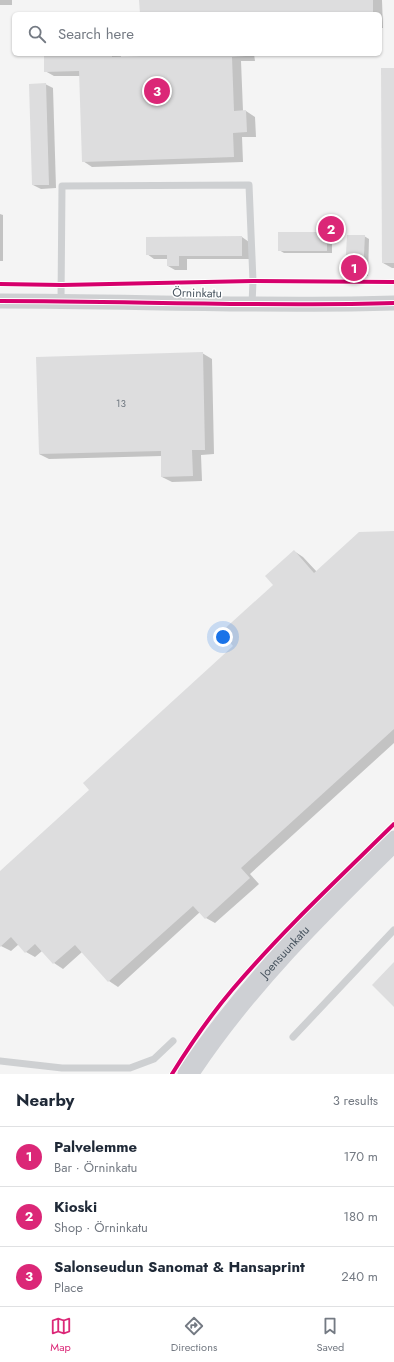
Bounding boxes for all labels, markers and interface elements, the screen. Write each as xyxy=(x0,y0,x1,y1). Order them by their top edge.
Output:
search box xyxy=(12,12,382,56)
icon: search xyxy=(26,23,48,45)
text: Search here xyxy=(58,23,134,45)
pin: 3 xyxy=(144,76,170,106)
pin: 2 xyxy=(318,214,344,244)
pin: 1 xyxy=(341,253,367,283)
street label: Örninkatu xyxy=(172,284,222,302)
house number: 13 xyxy=(116,396,127,411)
your location xyxy=(213,627,233,647)
street label: Joensuunkatu xyxy=(255,921,314,984)
text: Nearby xyxy=(16,1088,74,1112)
text: 3 results xyxy=(333,1091,378,1110)
text: Palvelemme xyxy=(54,1136,137,1158)
text: 1 xyxy=(26,1147,32,1166)
text: 170 m xyxy=(343,1147,378,1166)
text: Bar · Örninkatu xyxy=(54,1158,137,1177)
text: Kioski xyxy=(54,1196,97,1218)
text: 2 xyxy=(25,1207,33,1226)
text: 180 m xyxy=(343,1207,378,1226)
text: Shop · Örninkatu xyxy=(54,1218,148,1237)
text: Salonseudun Sanomat & Hansaprint xyxy=(54,1256,305,1278)
text: 3 xyxy=(25,1267,33,1286)
text: 240 m xyxy=(341,1267,378,1286)
text: Place xyxy=(54,1278,83,1297)
tab: Map xyxy=(50,1315,72,1355)
tab: Directions xyxy=(171,1315,217,1355)
tab: Saved xyxy=(317,1315,344,1355)

